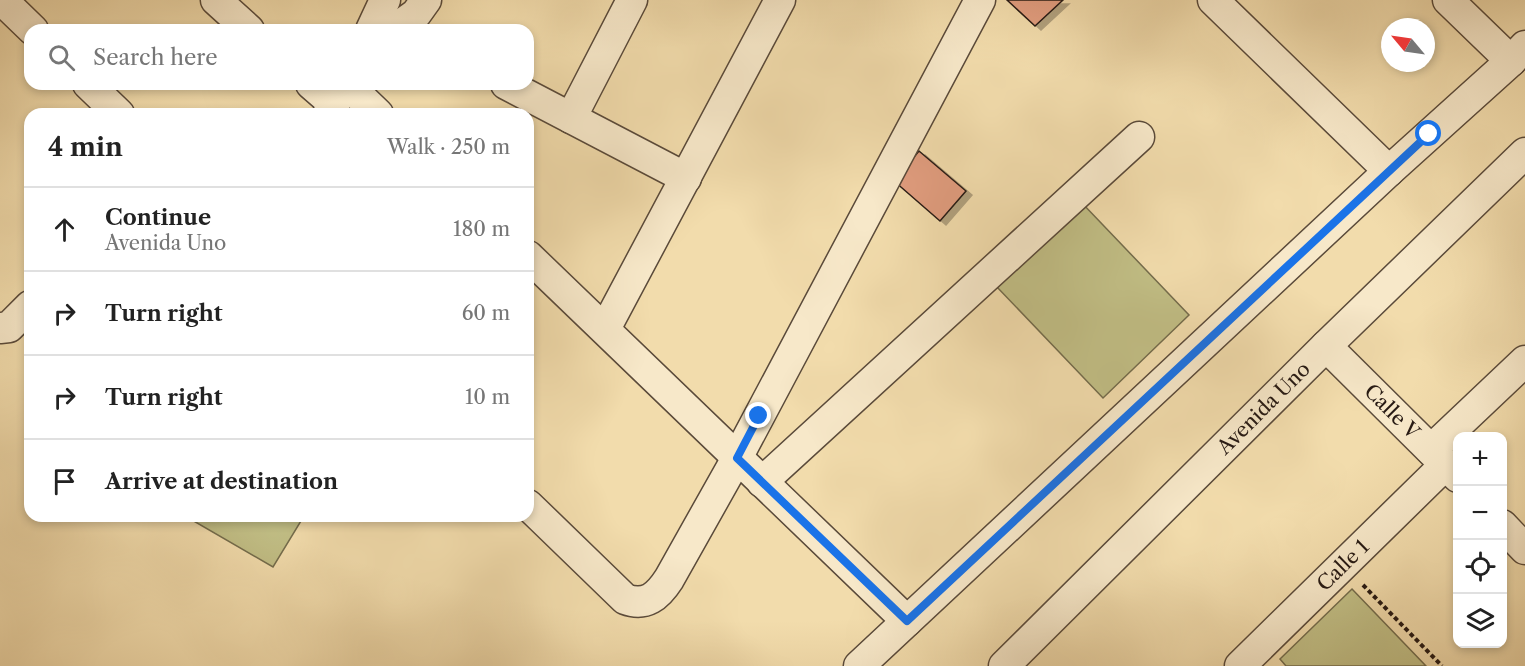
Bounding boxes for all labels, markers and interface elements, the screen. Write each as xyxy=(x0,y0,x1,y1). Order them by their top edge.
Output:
north arrow xyxy=(1381,18,1435,72)
search box xyxy=(24,24,534,90)
icon: search xyxy=(45,41,78,74)
text: Search here xyxy=(93,44,218,71)
route start xyxy=(1415,120,1441,146)
text: 4 min xyxy=(48,131,123,163)
text: Walk · 250 m xyxy=(387,135,510,159)
text: Continue xyxy=(105,204,211,231)
icon: ahead xyxy=(48,213,81,246)
text: 180 m xyxy=(453,217,510,241)
text: Avenida Uno xyxy=(105,231,226,255)
icon: right xyxy=(48,297,81,330)
text: Turn right xyxy=(105,300,223,327)
text: 60 m xyxy=(462,301,510,325)
street label: Avenida Uno xyxy=(1211,357,1315,460)
street label: Calle V xyxy=(1359,379,1425,444)
icon: right xyxy=(48,381,81,414)
text: Turn right xyxy=(105,384,223,411)
text: 10 m xyxy=(465,385,510,409)
route end xyxy=(745,402,771,428)
map controls xyxy=(1453,432,1507,648)
button: + xyxy=(1453,432,1507,486)
icon: arrive xyxy=(48,465,81,498)
text: Arrive at destination xyxy=(105,468,338,495)
button: − xyxy=(1453,486,1507,540)
street label: Calle 1 xyxy=(1312,534,1374,596)
button: locate xyxy=(1453,540,1507,594)
button: layers xyxy=(1453,594,1507,648)

